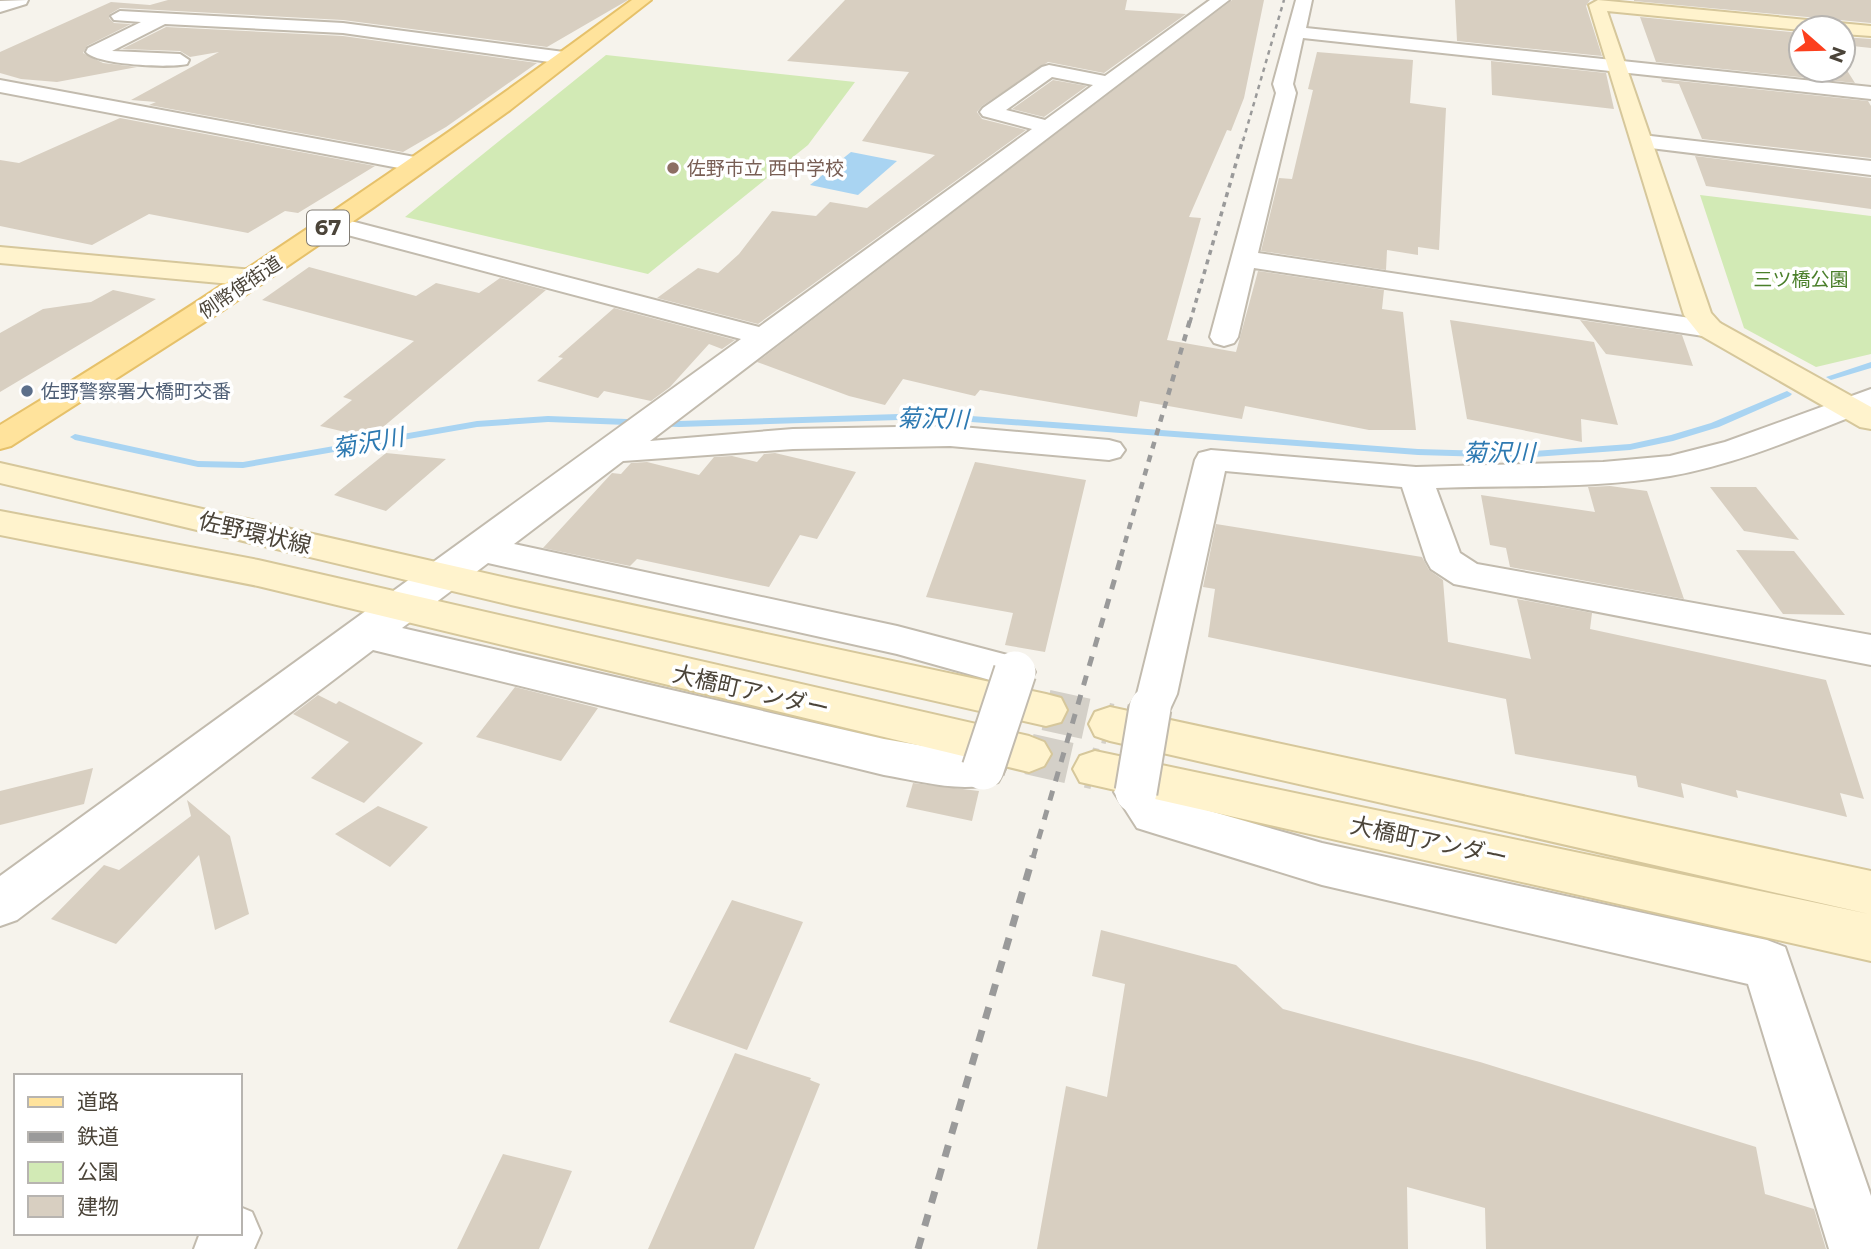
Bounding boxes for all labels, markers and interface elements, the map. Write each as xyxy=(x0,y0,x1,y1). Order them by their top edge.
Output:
north arrow xyxy=(1787,14,1857,84)
text: N xyxy=(1824,43,1851,66)
place label: 佐野市立 西中学校 xyxy=(687,157,844,180)
marker: 佐野市立 西中学校 xyxy=(665,160,681,176)
road number: 67 xyxy=(307,210,349,246)
street label: 例幣使街道 xyxy=(194,251,286,324)
park label: 三ツ橋公園 xyxy=(1753,268,1849,291)
place label: 佐野警察署大橋町交番 xyxy=(41,380,231,403)
marker: 佐野警察署大橋町交番 xyxy=(19,383,35,399)
water label: 菊沢川 xyxy=(897,403,972,434)
water label: 菊沢川 xyxy=(330,421,409,463)
water label: 菊沢川 xyxy=(1463,438,1538,467)
street label: 佐野環状線 xyxy=(196,506,314,560)
street label: 大橋町アンダー xyxy=(670,659,832,723)
street label: 大橋町アンダー xyxy=(1348,811,1510,871)
legend xyxy=(14,1074,242,1235)
text: 道路 xyxy=(77,1089,119,1114)
text: 鉄道 xyxy=(77,1124,119,1149)
text: 公園 xyxy=(77,1159,119,1184)
text: 建物 xyxy=(77,1194,119,1219)

